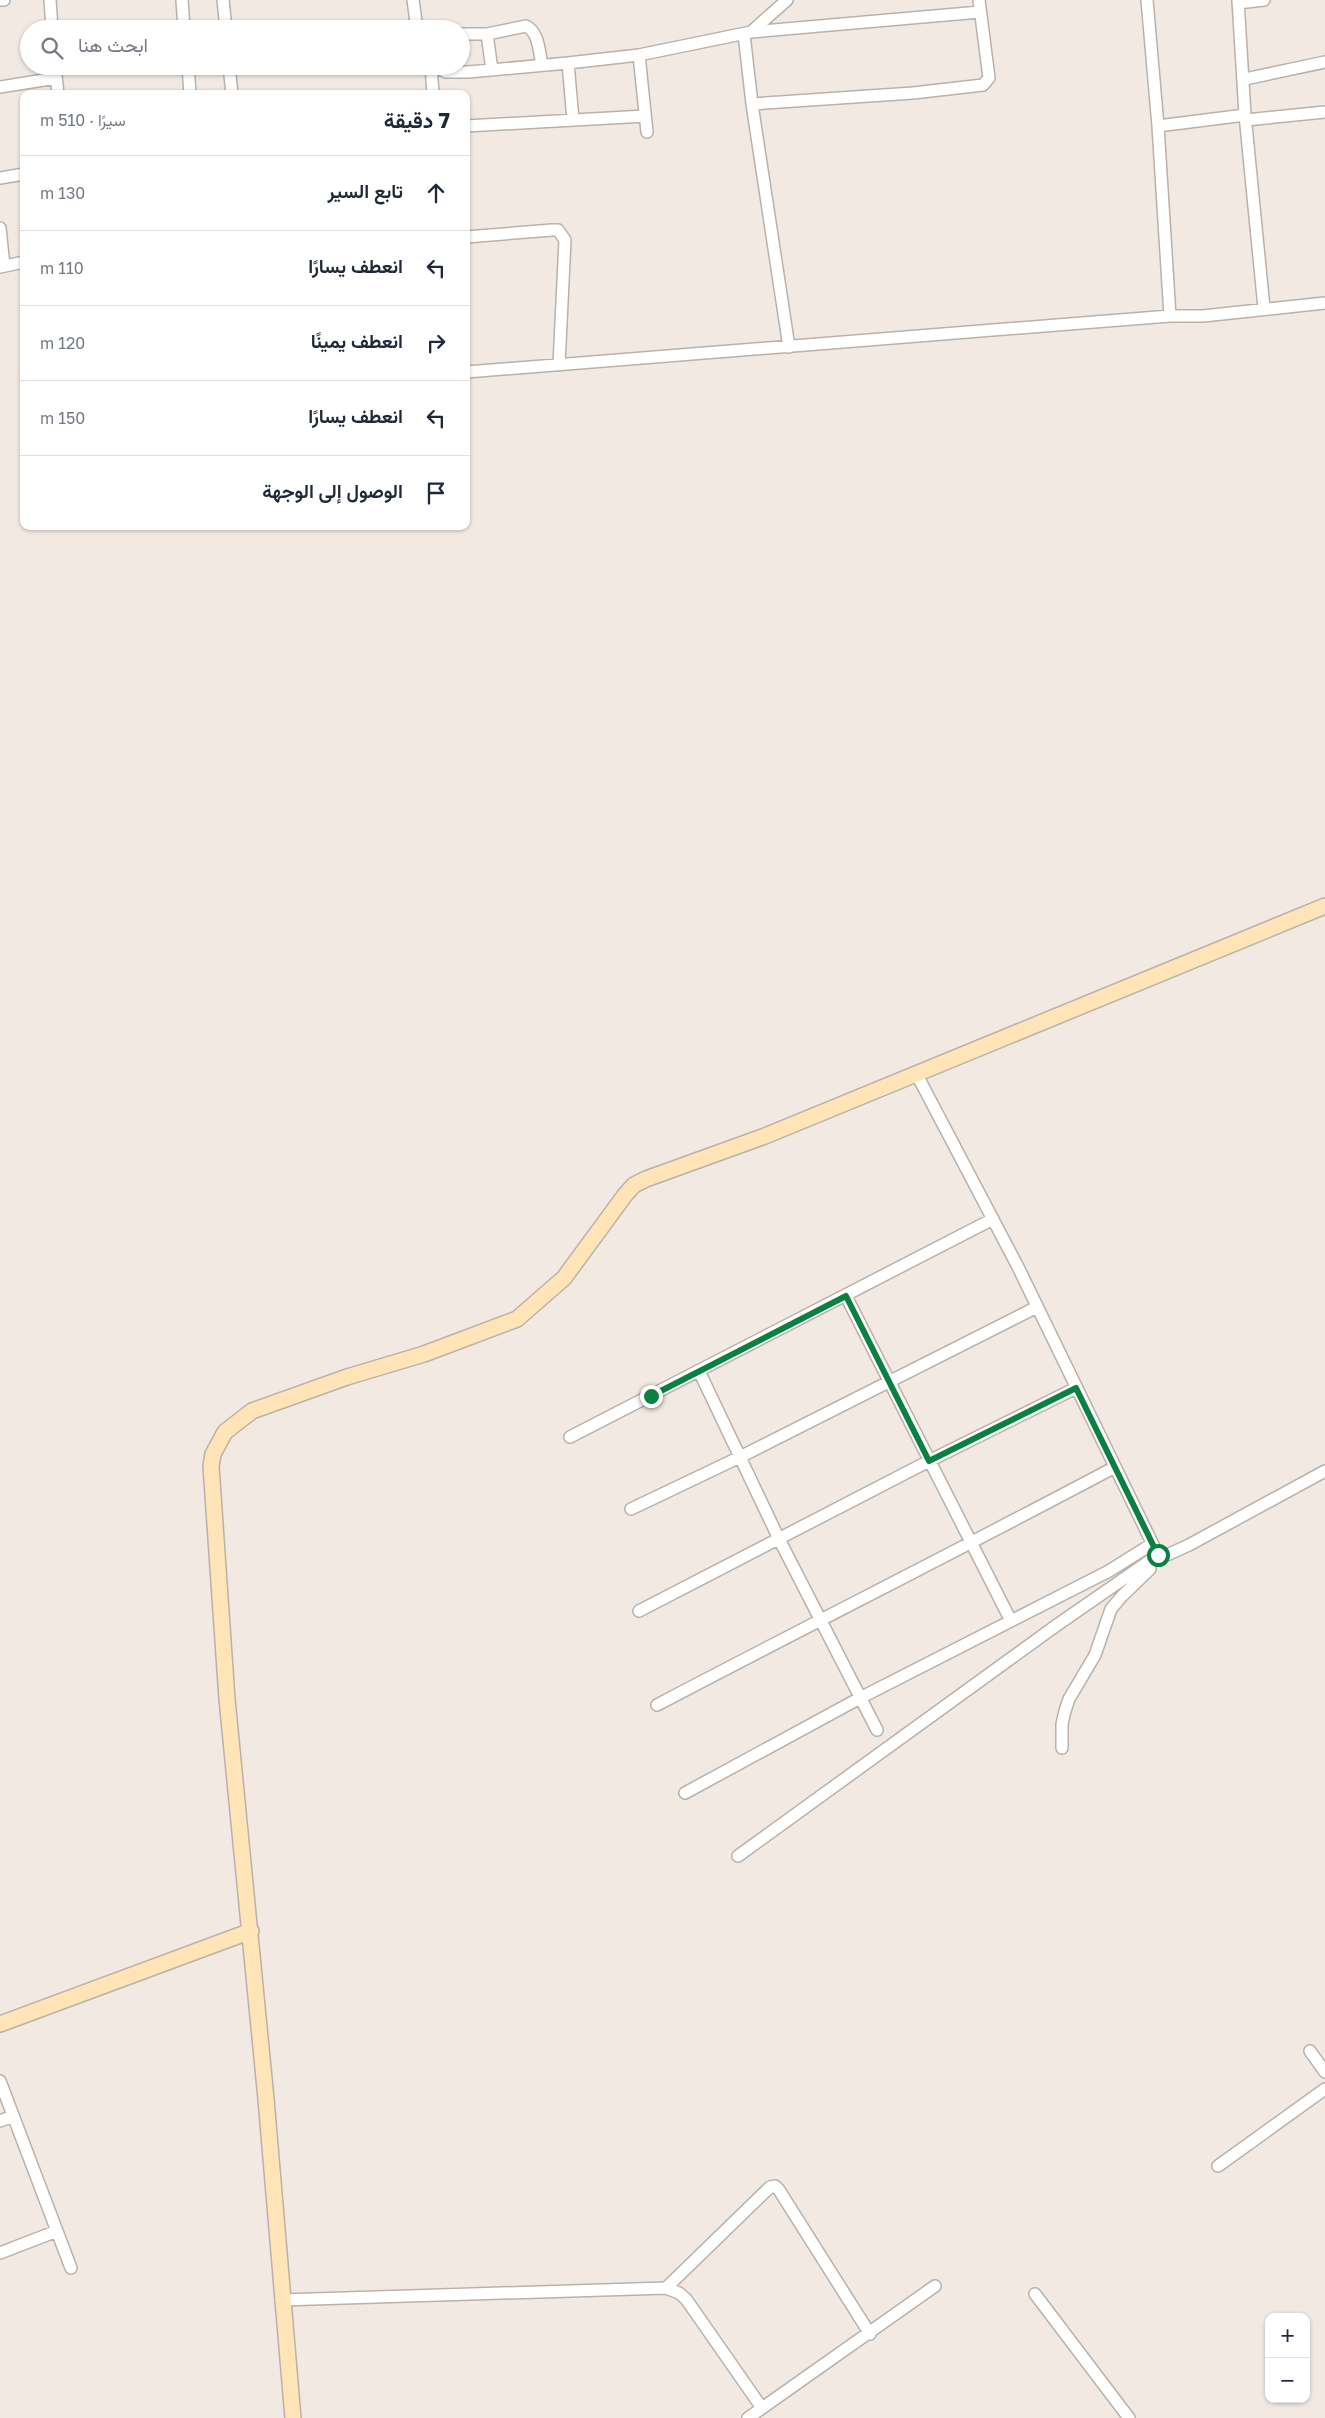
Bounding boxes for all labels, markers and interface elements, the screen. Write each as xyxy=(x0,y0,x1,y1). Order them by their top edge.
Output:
search box xyxy=(20,20,470,75)
text: ابحث هنا xyxy=(78,33,148,56)
icon: search xyxy=(38,34,66,62)
text: 7 دقيقة xyxy=(384,107,450,133)
text: سيرًا · 510 m xyxy=(40,110,126,130)
text: تابع السير xyxy=(327,179,403,202)
icon: ahead xyxy=(422,179,450,207)
text: 130 m xyxy=(40,183,85,203)
text: انعطف يسارًا xyxy=(308,254,403,277)
icon: left xyxy=(422,254,450,282)
text: 110 m xyxy=(40,258,84,278)
text: انعطف يمينًا xyxy=(311,329,403,352)
icon: right xyxy=(422,329,450,357)
text: 120 m xyxy=(40,333,85,353)
text: انعطف يسارًا xyxy=(308,404,403,427)
icon: left xyxy=(422,404,450,432)
text: 150 m xyxy=(40,408,85,428)
text: الوصول إلى الوجهة xyxy=(262,479,403,502)
icon: arrive xyxy=(422,479,450,507)
route end xyxy=(640,1385,663,1408)
route start xyxy=(1147,1544,1170,1567)
map controls xyxy=(1265,2313,1310,2403)
button: + xyxy=(1265,2313,1310,2358)
button: − xyxy=(1265,2358,1310,2403)

